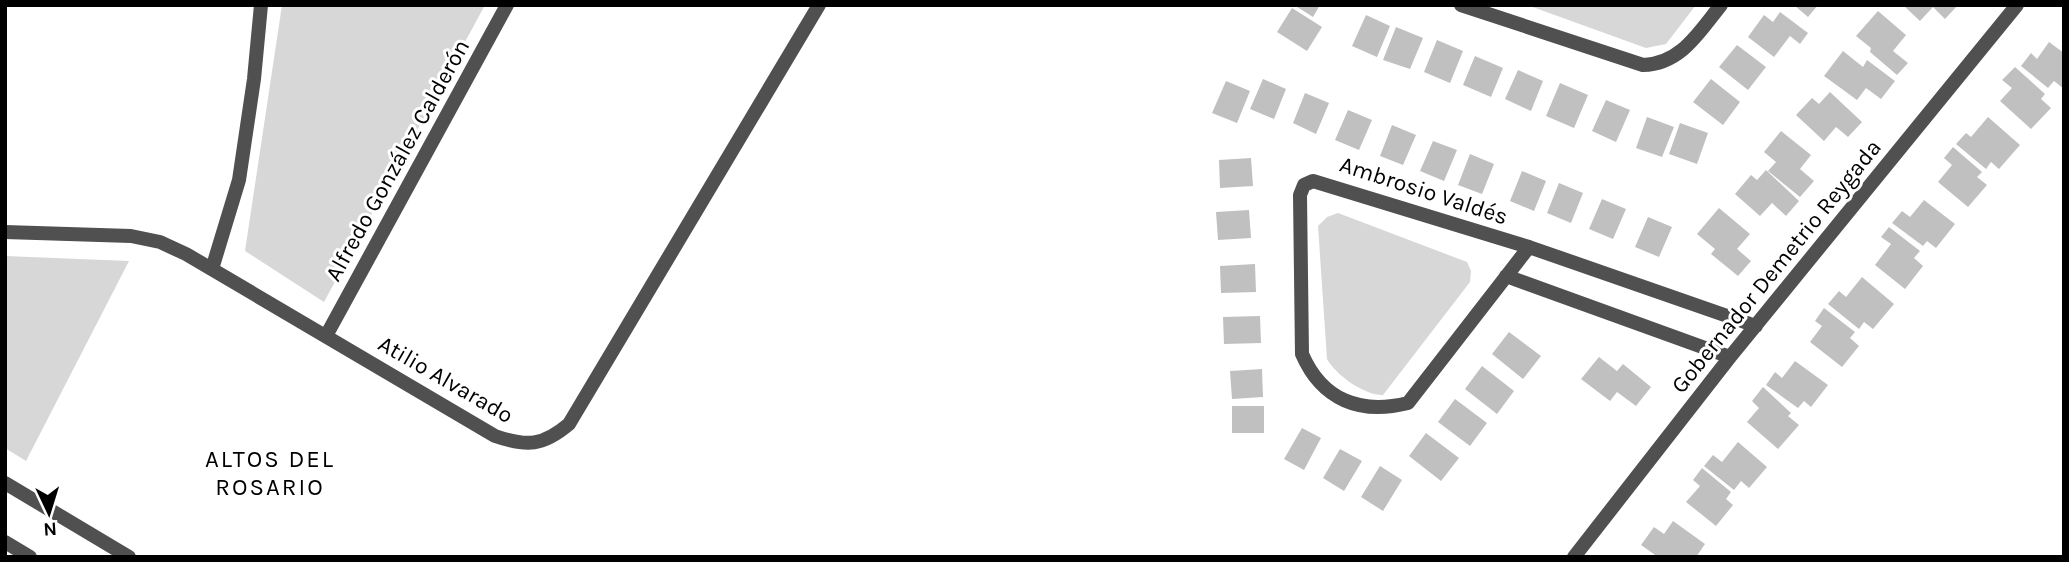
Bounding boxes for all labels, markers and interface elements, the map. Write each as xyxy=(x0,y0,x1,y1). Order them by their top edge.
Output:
street label: Alfredo González Calderón xyxy=(320,35,475,286)
street label: Gobernador Demetrio Reygada xyxy=(1666,134,1887,398)
street label: Ambrosio Valdés xyxy=(1336,151,1511,230)
street label: Atilio Alvarado xyxy=(374,330,518,429)
district label: ALTOS DEL ROSARIO xyxy=(205,445,335,501)
north arrow xyxy=(14,478,84,548)
text: N xyxy=(43,518,58,540)

